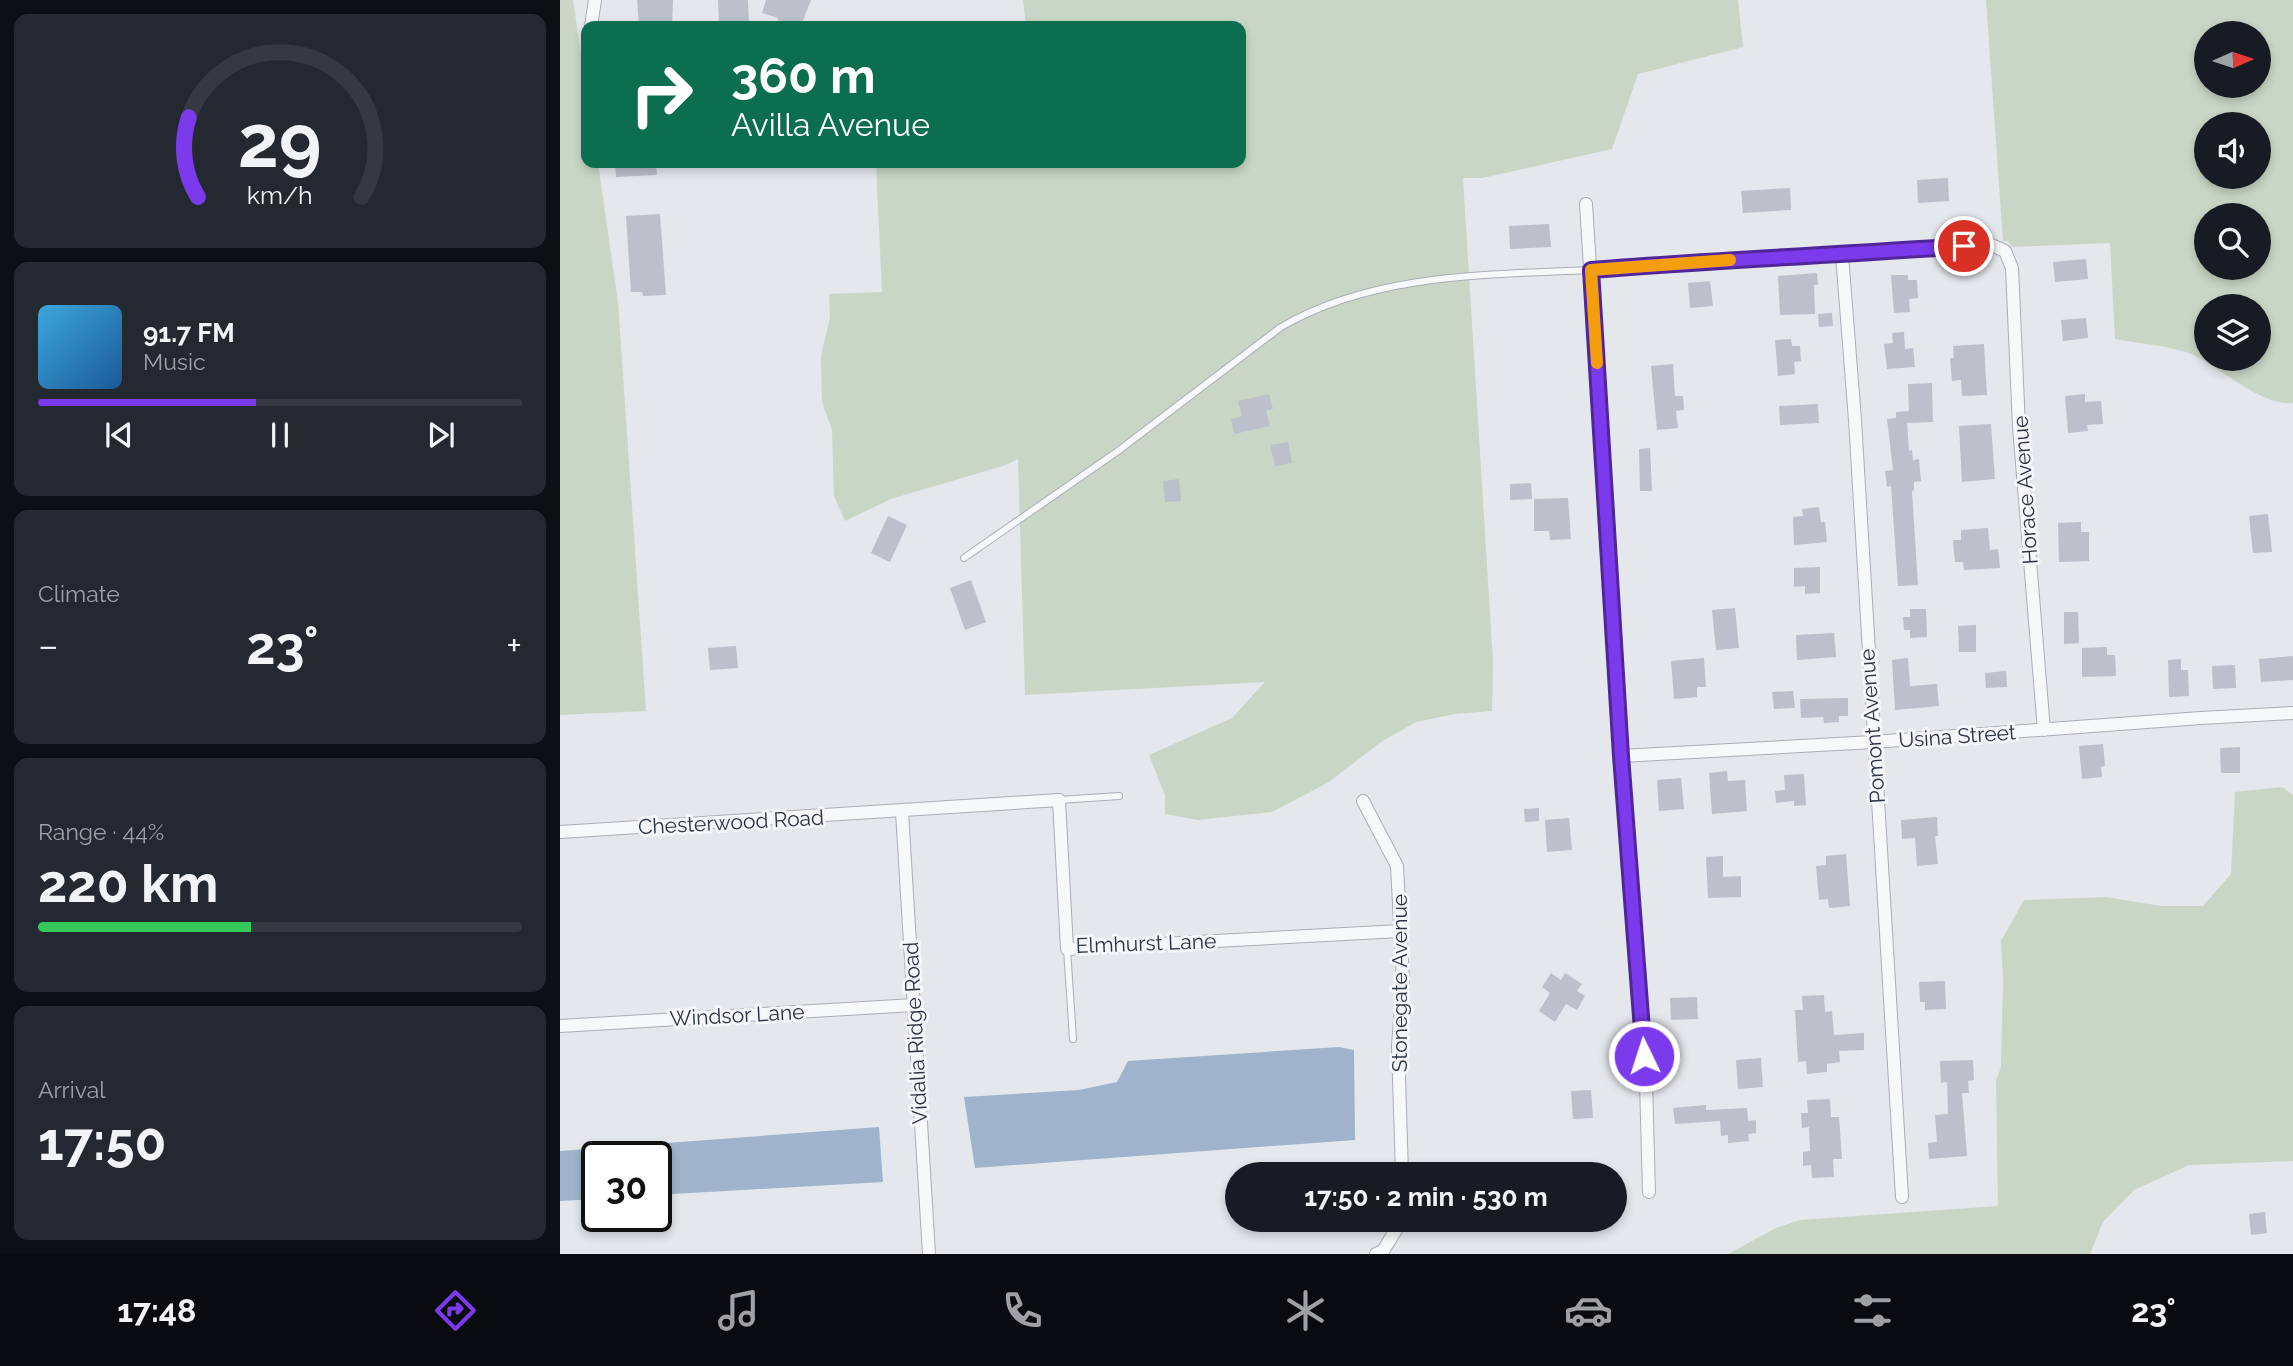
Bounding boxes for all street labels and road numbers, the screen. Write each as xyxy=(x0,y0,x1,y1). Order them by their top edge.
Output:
street label: Horace Avenue xyxy=(2007,415,2043,565)
street label: Pomont Avenue xyxy=(1854,648,1890,804)
street label: Usina Street xyxy=(1897,719,2017,753)
street label: Chesterwood Road xyxy=(637,805,825,839)
street label: Stonegate Avenue xyxy=(1387,894,1412,1072)
street label: Elmhurst Lane xyxy=(1075,928,1217,958)
street label: Vidalia Ridge Road xyxy=(898,941,932,1125)
street label: Windsor Lane xyxy=(669,999,805,1031)

